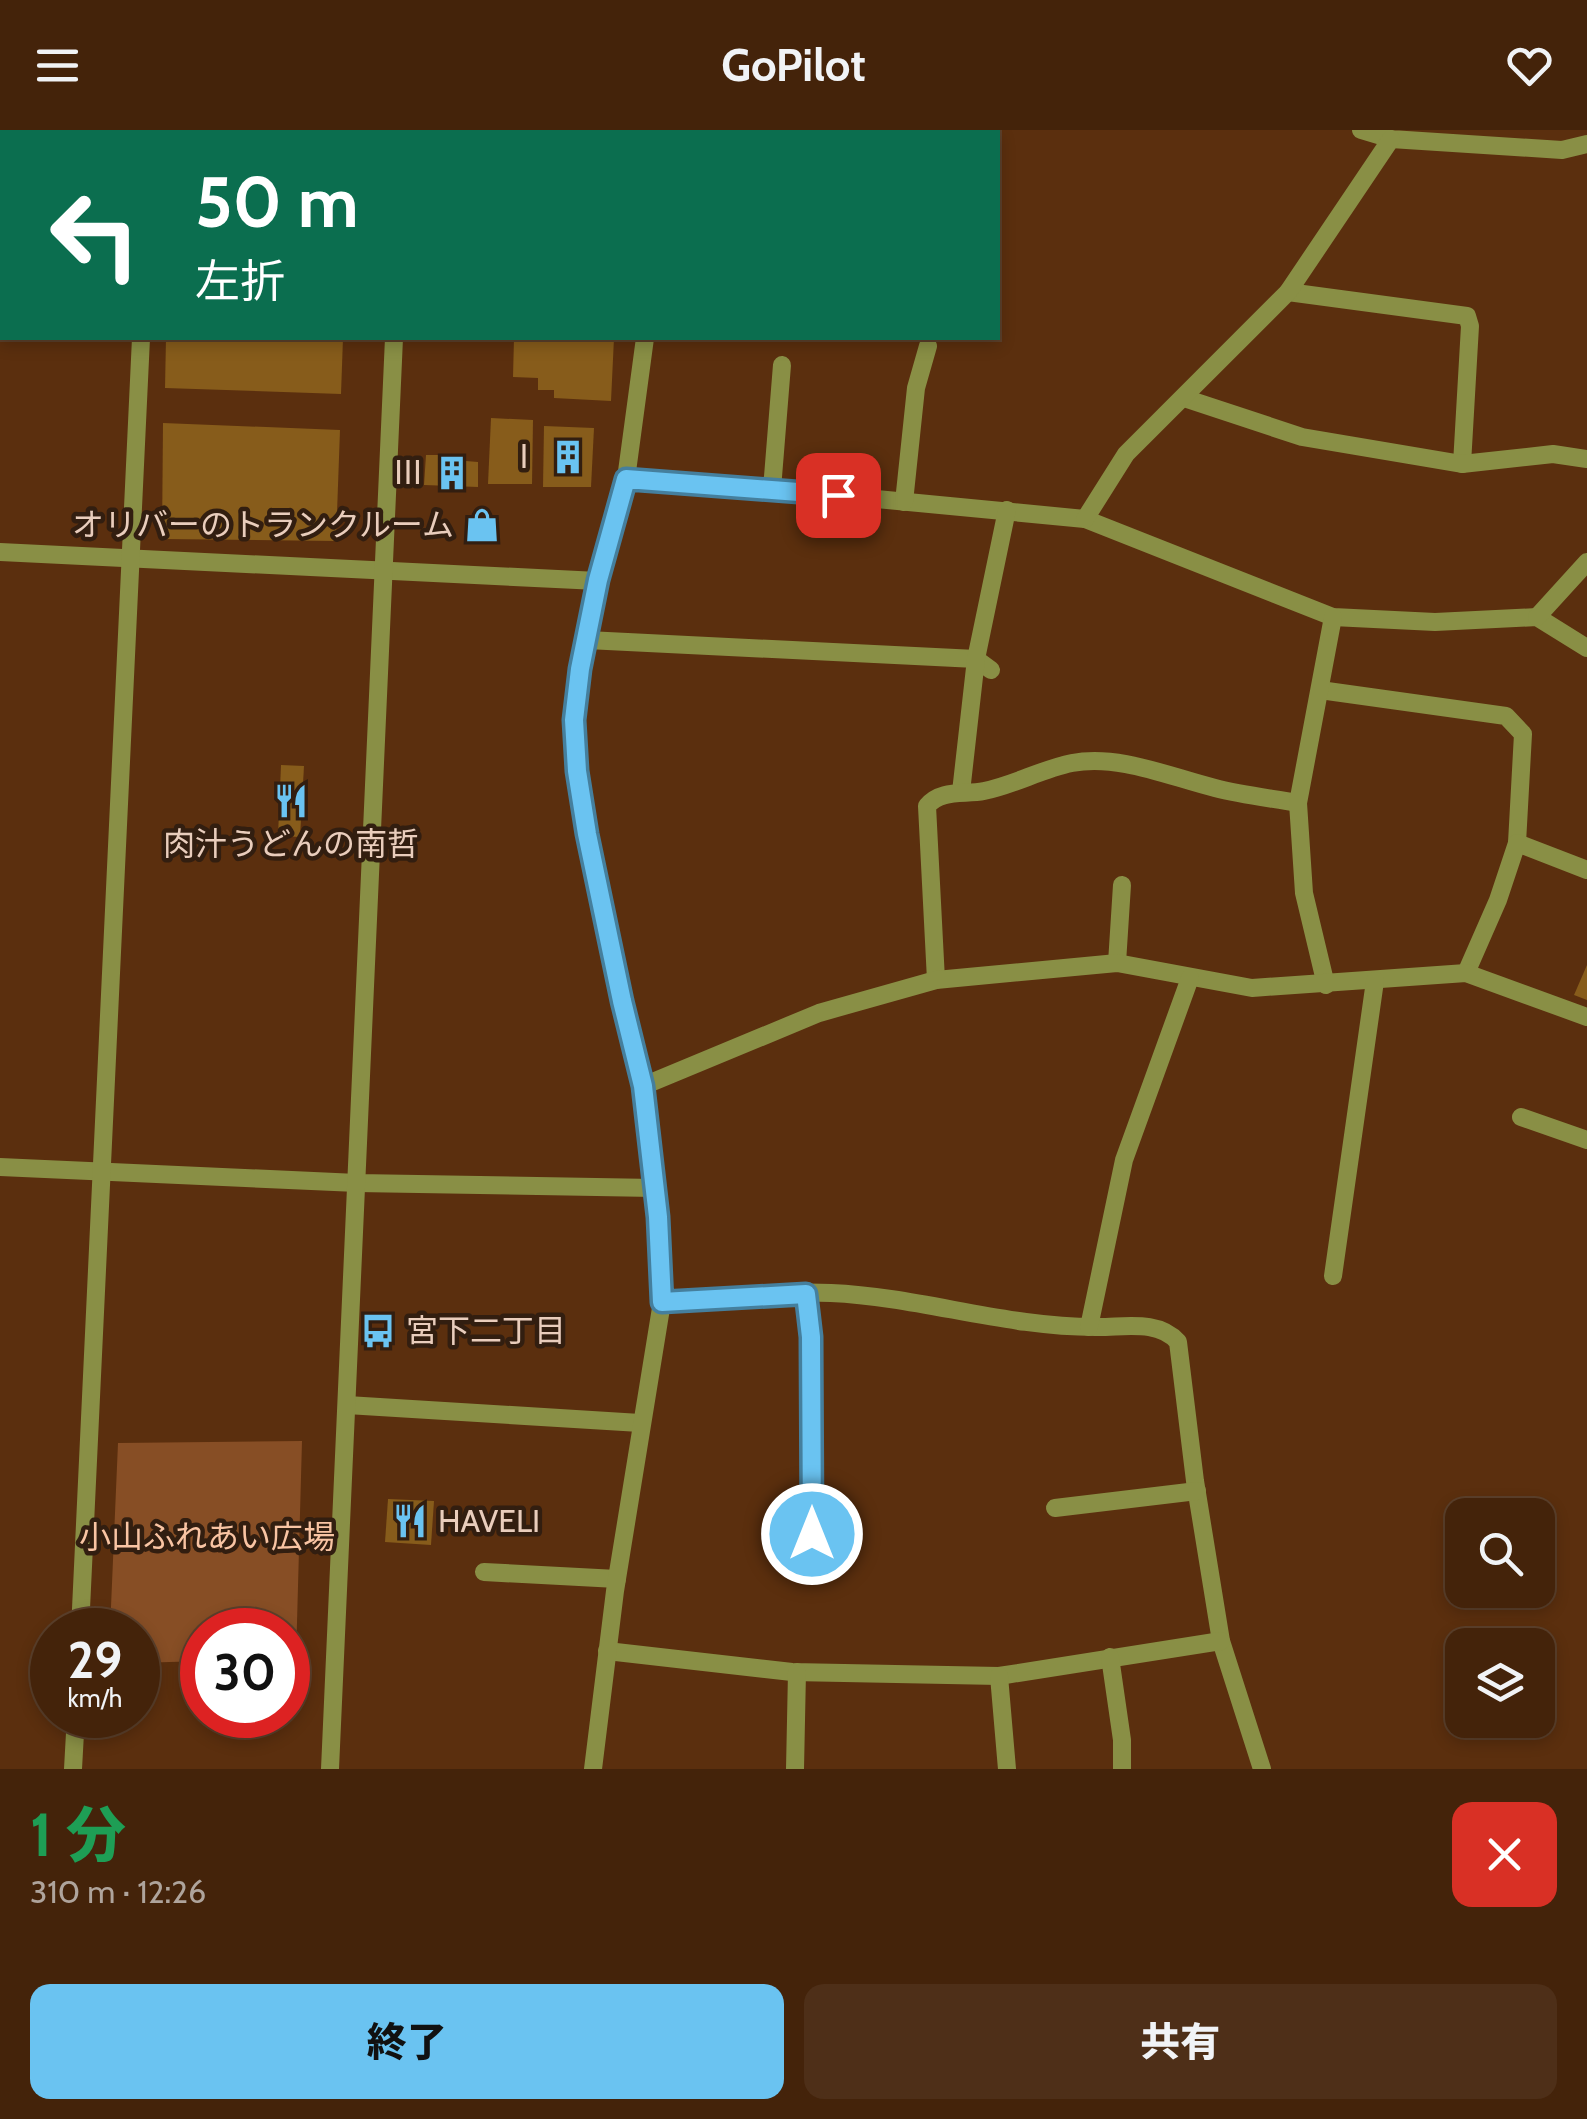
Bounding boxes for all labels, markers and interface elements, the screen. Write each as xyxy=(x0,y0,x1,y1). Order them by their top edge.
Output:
icon: menu xyxy=(30,38,85,93)
text: GoPilot xyxy=(721,38,866,92)
icon: heart xyxy=(1502,38,1557,93)
text: 50 m xyxy=(195,159,359,245)
icon: left xyxy=(30,170,160,300)
text: 左折 xyxy=(195,254,285,308)
place label: Ⅰ xyxy=(508,437,540,476)
building icon: Ⅰ xyxy=(549,438,587,476)
place label: Ⅲ xyxy=(392,453,424,492)
pin xyxy=(796,453,881,538)
building icon: Ⅲ xyxy=(433,454,471,492)
icon: arrive xyxy=(811,468,866,523)
place label: オリバーのトランクルーム xyxy=(72,505,454,544)
shop icon: オリバーのトランクルーム xyxy=(463,506,501,544)
restaurant icon: 肉汁うどんの南哲 xyxy=(272,782,310,820)
place label: 肉汁うどんの南哲 xyxy=(163,824,419,863)
place label: 宮下二丁目 xyxy=(406,1311,566,1350)
bus stop icon: 宮下二丁目 xyxy=(359,1312,397,1350)
position arrow xyxy=(760,1482,864,1586)
map controls xyxy=(1445,1498,1555,1738)
button: search xyxy=(1445,1498,1555,1608)
place label: HAVELI xyxy=(438,1501,540,1540)
restaurant icon: HAVELI xyxy=(391,1502,429,1540)
park label: 小山ふれあい広場 xyxy=(79,1517,335,1556)
speed limit sign: 30 xyxy=(180,1608,310,1738)
button: layers xyxy=(1445,1628,1555,1738)
text: 29 xyxy=(68,1630,122,1691)
text: km/h xyxy=(68,1683,122,1713)
text: 1 分 xyxy=(30,1798,126,1871)
button: close xyxy=(1452,1802,1557,1907)
text: 310 m · 12:26 xyxy=(30,1872,206,1911)
button: 終了 xyxy=(30,1984,784,2099)
button: 共有 xyxy=(804,1984,1557,2099)

